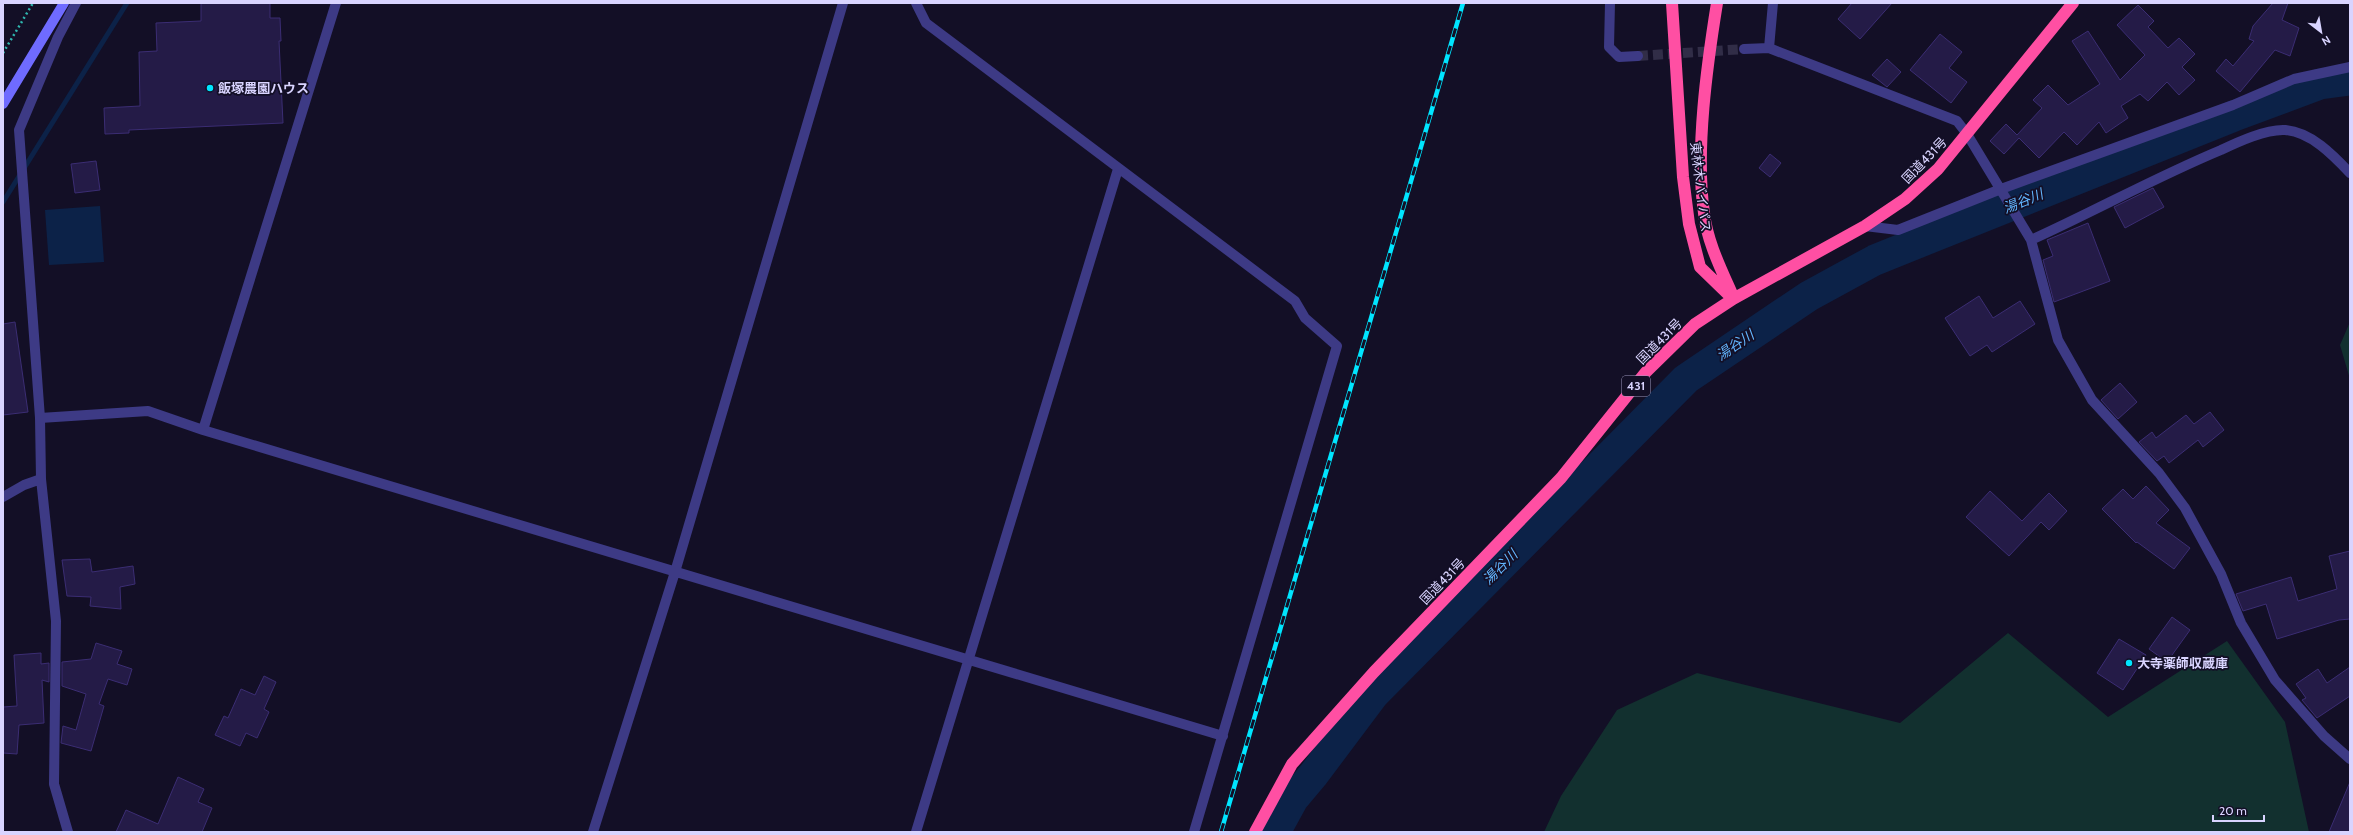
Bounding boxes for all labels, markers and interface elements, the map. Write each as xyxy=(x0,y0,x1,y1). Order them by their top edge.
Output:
north arrow xyxy=(2301,12,2341,52)
text: N xyxy=(2319,33,2333,49)
place label: 飯塚農園ハウス xyxy=(218,80,309,96)
marker: 飯塚農園ハウス xyxy=(205,83,215,93)
street label: 国道431号 xyxy=(1898,134,1950,186)
street label: 東林木バイパス xyxy=(1688,141,1714,233)
water label: 湯谷川 xyxy=(2000,184,2048,217)
street label: 国道431号 xyxy=(1633,315,1685,367)
water label: 湯谷川 xyxy=(1713,325,1759,364)
road number: 431 xyxy=(1622,376,1650,396)
water label: 湯谷川 xyxy=(1479,544,1523,588)
street label: 国道431号 xyxy=(1416,555,1468,607)
place label: 大寺薬師収蔵庫 xyxy=(2137,655,2228,671)
marker: 大寺薬師収蔵庫 xyxy=(2124,658,2134,668)
scale bar xyxy=(2213,797,2264,823)
text: 20 m xyxy=(2219,803,2247,818)

